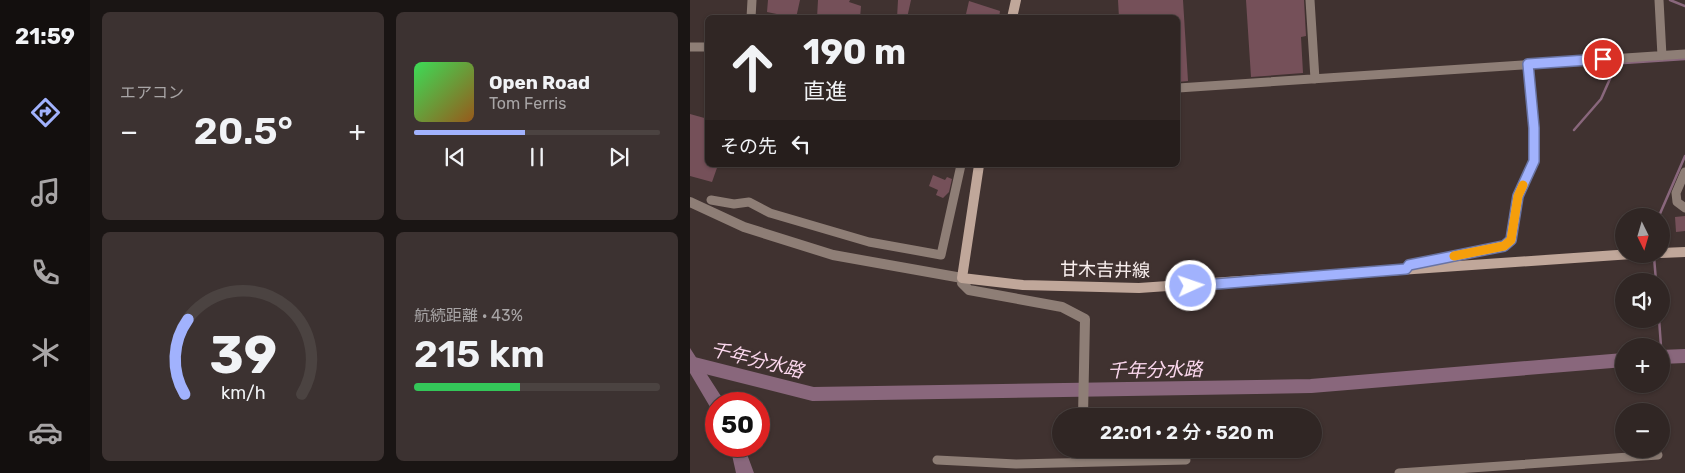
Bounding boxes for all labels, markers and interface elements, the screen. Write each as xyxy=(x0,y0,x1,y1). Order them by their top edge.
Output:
text: 21:59 xyxy=(15,23,75,50)
text: 190 m xyxy=(803,31,906,73)
icon: ahead xyxy=(720,35,785,100)
pin xyxy=(1582,38,1624,80)
icon: arrive xyxy=(1589,45,1617,73)
text: Open Road xyxy=(489,71,590,94)
text: 直進 xyxy=(803,78,847,105)
text: エアコン xyxy=(120,83,184,102)
text: Tom Ferris xyxy=(489,94,566,113)
icon: directions xyxy=(28,95,63,130)
text: 20.5° xyxy=(194,108,293,154)
text: − xyxy=(120,115,138,148)
text: + xyxy=(349,115,366,148)
icon: left xyxy=(787,130,815,158)
text: その先 xyxy=(720,135,777,158)
icon: previous xyxy=(441,143,469,171)
icon: pause xyxy=(523,143,551,171)
icon: next xyxy=(605,143,633,171)
icon: music xyxy=(28,175,63,210)
north arrow xyxy=(1615,208,1670,262)
map controls xyxy=(1615,208,1670,458)
icon: phone xyxy=(28,255,63,290)
street label: 甘木吉井線 xyxy=(1060,258,1150,282)
position arrow xyxy=(1164,259,1216,311)
button: sound xyxy=(1615,273,1670,328)
text: 航続距離 · 43% xyxy=(414,306,523,325)
text: 39 xyxy=(209,324,277,386)
text: 215 km xyxy=(414,331,545,377)
icon: climate xyxy=(28,335,63,370)
water label: 千年分水路 xyxy=(708,337,808,383)
button: + xyxy=(1615,338,1670,393)
water label: 千年分水路 xyxy=(1107,358,1205,382)
text: km/h xyxy=(221,382,265,403)
speed limit sign: 50 xyxy=(705,392,770,457)
button: − xyxy=(1615,403,1670,458)
icon: car xyxy=(28,415,63,450)
text: 22:01 · 2 分 · 520 m xyxy=(1100,421,1274,444)

